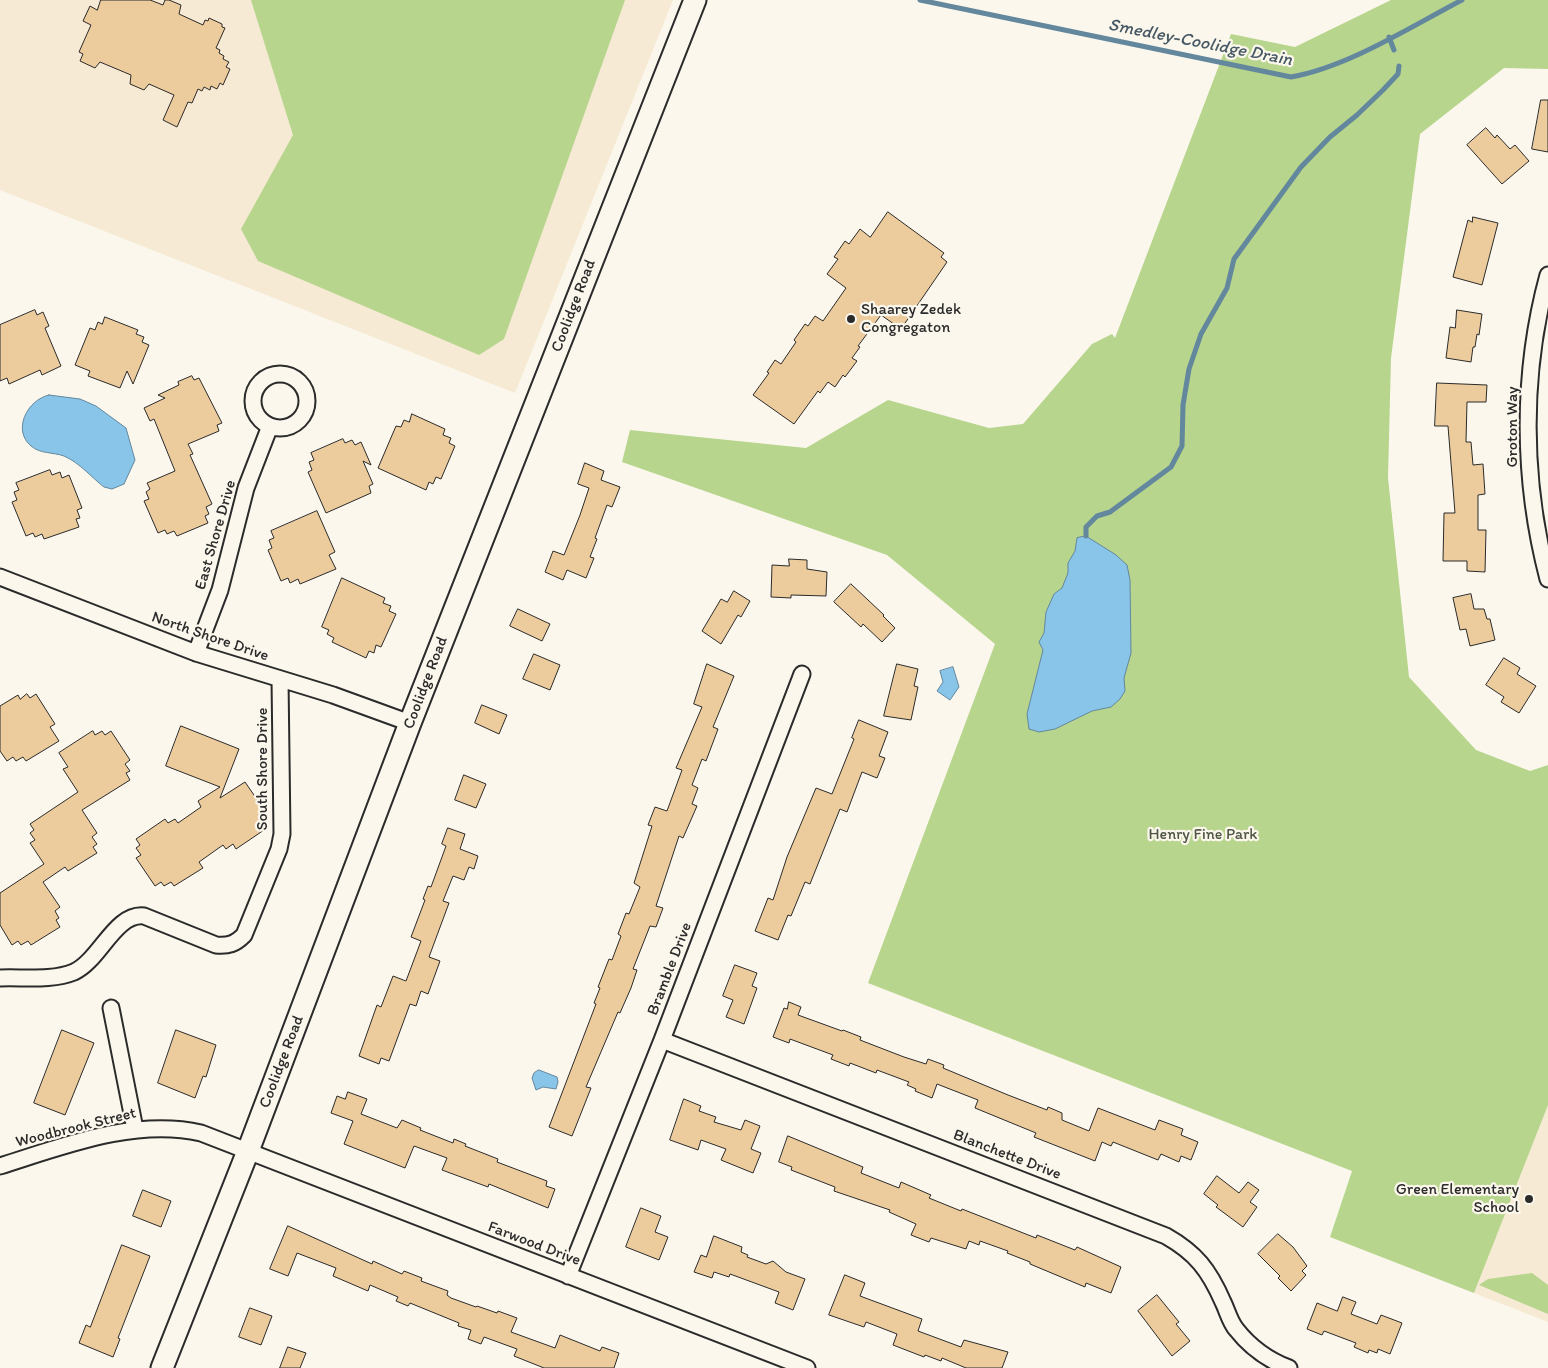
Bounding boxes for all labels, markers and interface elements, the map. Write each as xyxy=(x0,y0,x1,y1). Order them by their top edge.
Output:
water label: Smedley-Coolidge Drain xyxy=(1106,15,1294,71)
street label: Coolidge Road xyxy=(548,257,600,355)
place label: Shaarey Zedek Congregaton xyxy=(861,300,961,338)
marker: Shaarey Zedek Congregaton xyxy=(845,313,857,325)
street label: Groton Way xyxy=(1503,386,1523,468)
street label: East Shore Drive xyxy=(191,478,241,592)
street label: North Shore Drive xyxy=(149,608,271,666)
street label: Coolidge Road xyxy=(400,634,452,732)
street label: South Shore Drive xyxy=(253,708,273,830)
park label: Henry Fine Park xyxy=(1149,825,1257,845)
street label: Bramble Drive xyxy=(643,920,697,1018)
street label: Coolidge Road xyxy=(256,1013,308,1111)
street label: Woodbrook Street xyxy=(14,1104,138,1152)
street label: Blanchette Drive xyxy=(950,1126,1064,1184)
place label: Green Elementary School xyxy=(1396,1180,1519,1218)
marker: Green Elementary School xyxy=(1523,1193,1535,1205)
street label: Farwood Drive xyxy=(485,1218,583,1270)

